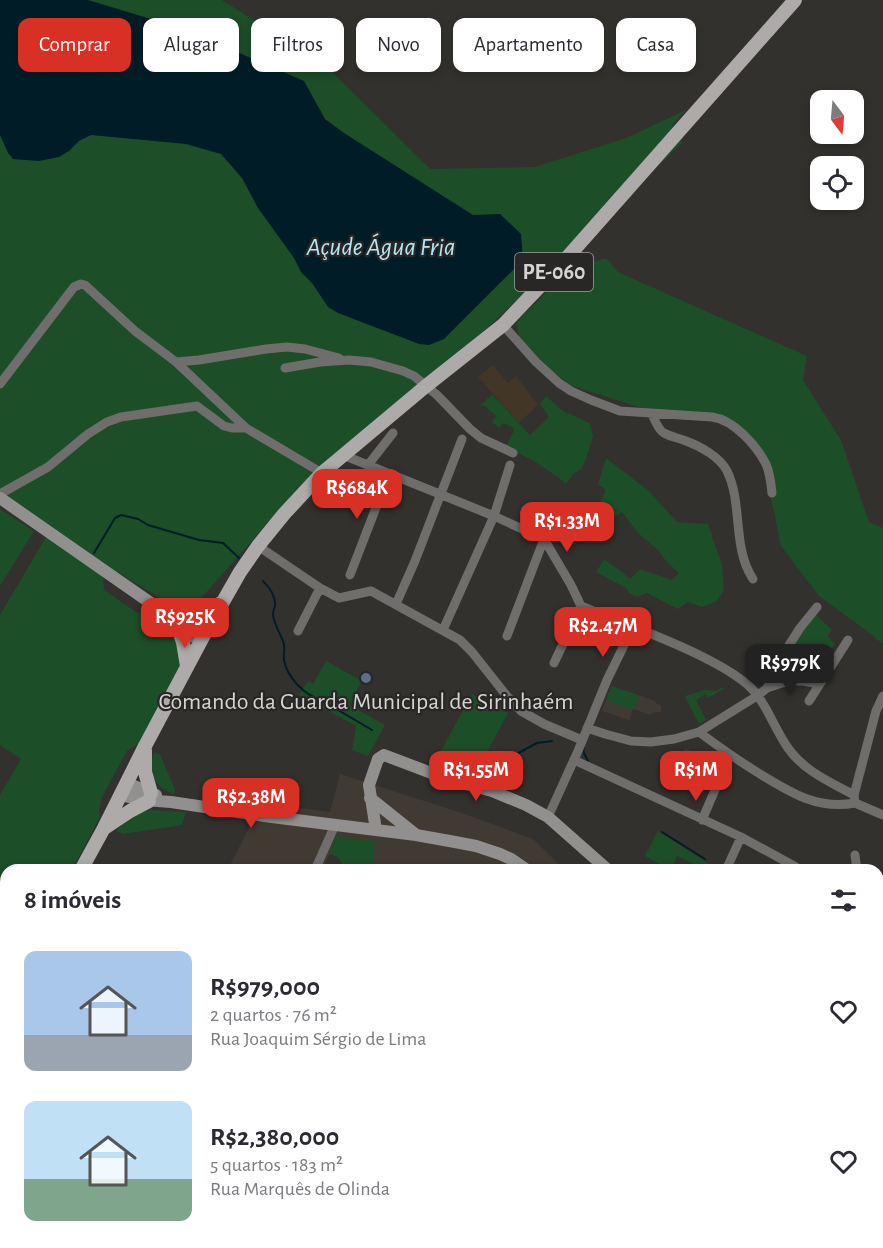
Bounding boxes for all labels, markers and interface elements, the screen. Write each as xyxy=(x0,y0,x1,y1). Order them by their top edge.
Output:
chip: Comprar xyxy=(18,18,131,72)
chip: Alugar xyxy=(143,18,239,72)
chip: Filtros xyxy=(251,18,344,72)
chip: Novo xyxy=(356,18,441,72)
chip: Apartamento xyxy=(453,18,604,72)
chip: Casa xyxy=(616,18,696,72)
north arrow xyxy=(810,90,864,144)
map controls xyxy=(810,90,864,210)
button: locate xyxy=(810,156,864,210)
water label: Açude Água Fria xyxy=(306,233,455,260)
road number: PE-060 xyxy=(515,253,593,291)
pin: R$684K xyxy=(308,469,406,520)
text: R$684K xyxy=(326,478,388,498)
pin: R$1.33M xyxy=(512,502,622,553)
text: R$1.33M xyxy=(534,511,600,531)
pin: R$925K xyxy=(136,598,234,649)
text: R$925K xyxy=(155,607,215,627)
pin: R$2.47M xyxy=(548,607,658,658)
text: R$2.47M xyxy=(568,616,638,636)
pin: R$979K xyxy=(741,644,839,695)
text: R$979K xyxy=(760,653,820,673)
marker: Comando da Guarda Municipal de Sirinhaém xyxy=(359,671,373,685)
place label: Comando da Guarda Municipal de Sirinhaém xyxy=(158,690,574,714)
pin: R$1.55M xyxy=(421,751,531,802)
pin: R$1M xyxy=(660,751,732,802)
text: R$1.55M xyxy=(443,760,509,780)
text: R$1M xyxy=(674,760,718,780)
pin: R$2.38M xyxy=(196,778,306,829)
text: R$2.38M xyxy=(216,787,286,807)
icon: filters xyxy=(827,884,860,917)
text: 8 imóveis xyxy=(24,887,121,913)
text: R$979,000 xyxy=(210,974,320,1000)
icon: home xyxy=(72,975,144,1047)
icon: heart xyxy=(827,995,860,1028)
text: 2 quartos · 76 m² xyxy=(210,1005,337,1025)
text: Rua Joaquim Sérgio de Lima xyxy=(210,1029,427,1049)
text: R$2,380,000 xyxy=(210,1124,339,1150)
icon: home xyxy=(72,1125,144,1197)
icon: heart xyxy=(827,1145,860,1178)
text: 5 quartos · 183 m² xyxy=(210,1155,343,1175)
text: Rua Marquês de Olinda xyxy=(210,1179,390,1199)

